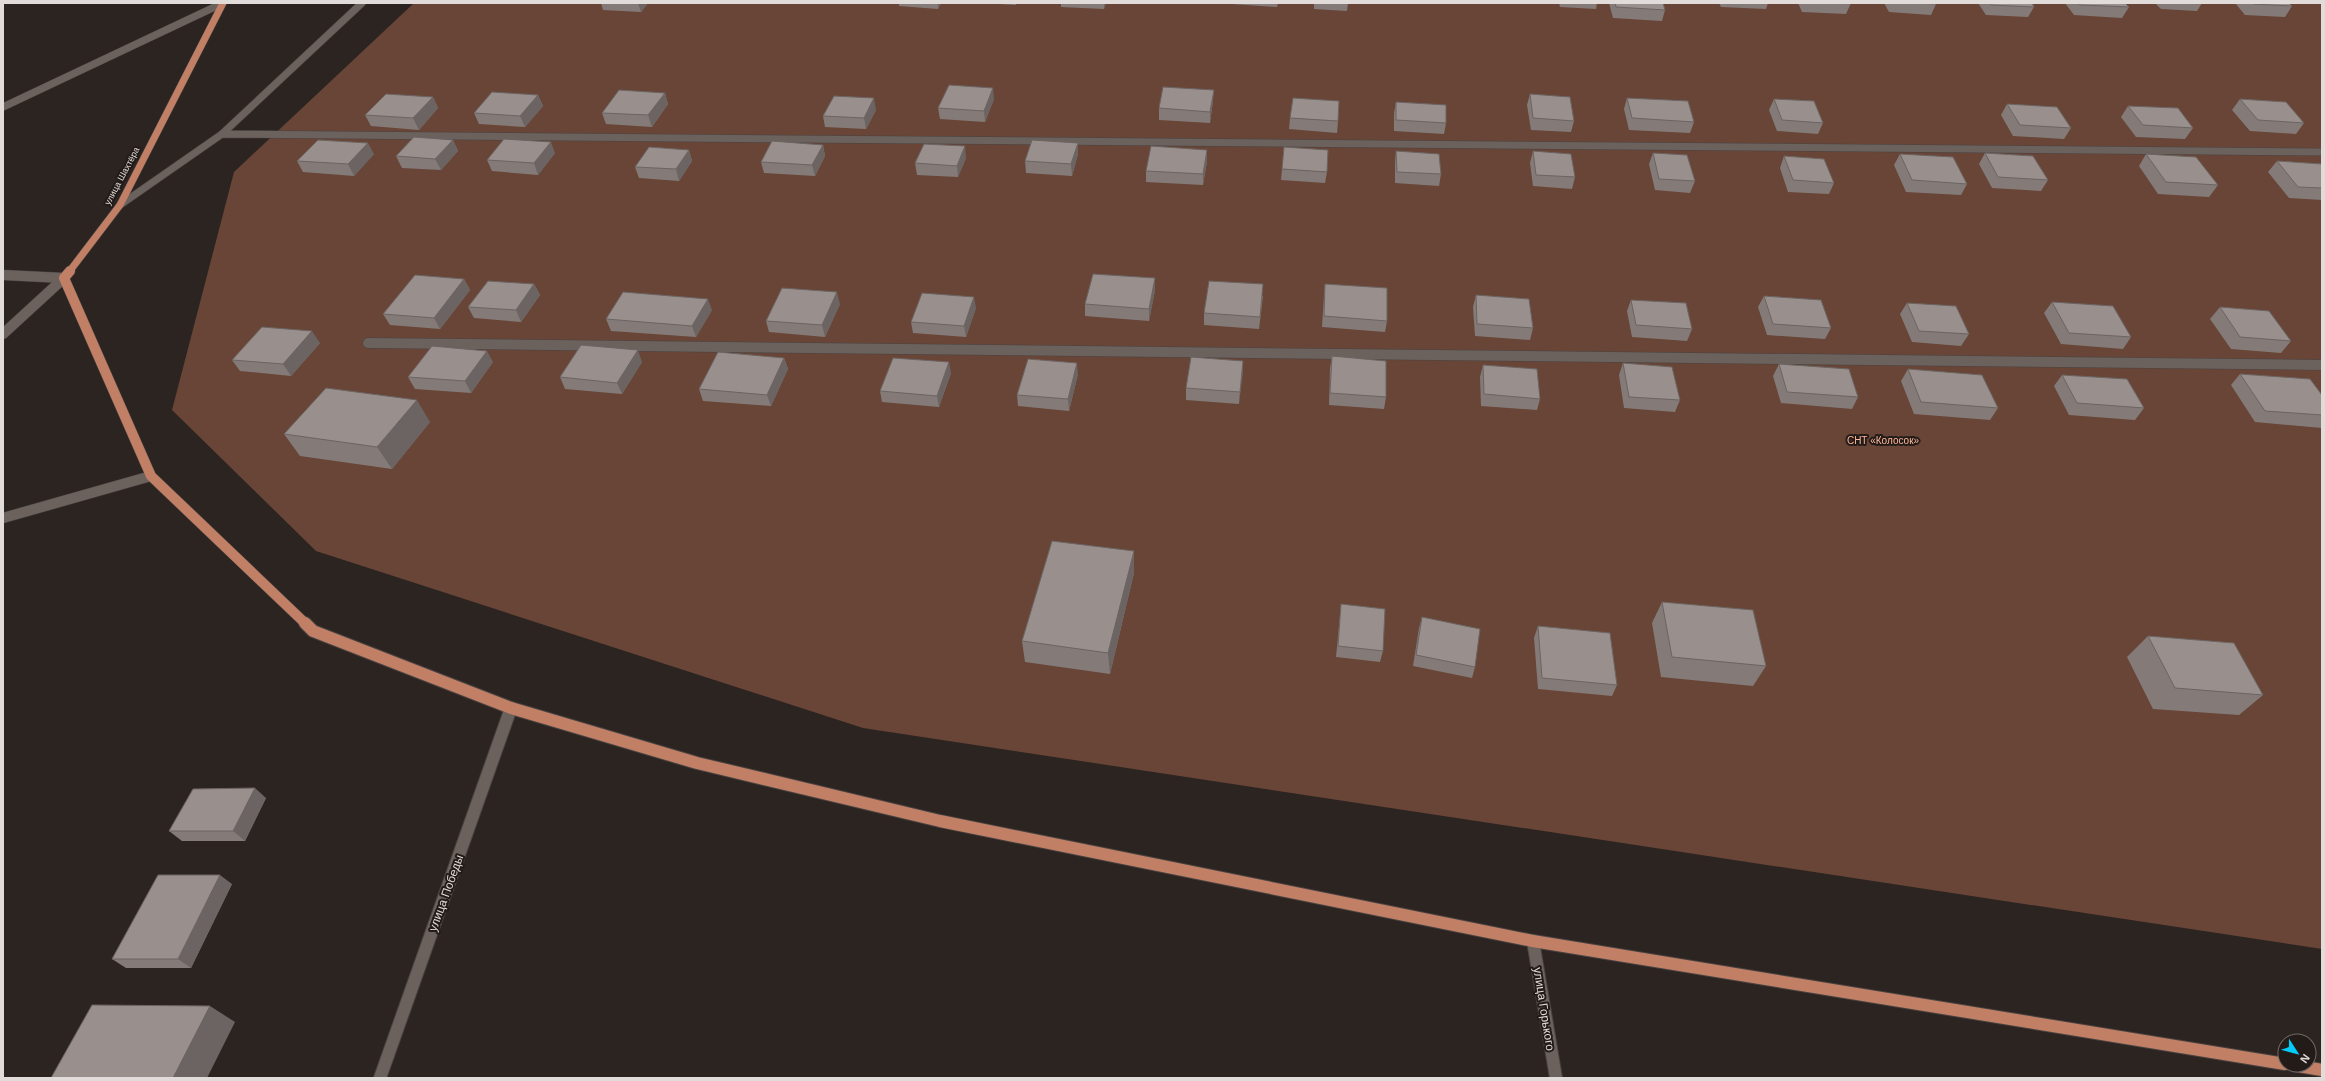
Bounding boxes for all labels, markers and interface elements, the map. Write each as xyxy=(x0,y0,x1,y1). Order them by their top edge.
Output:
street label: улица Шахтёра xyxy=(103,145,141,207)
park label: СНТ «Колосок» xyxy=(1847,435,1920,446)
street label: улица Победы xyxy=(426,853,466,933)
street label: улица Горького xyxy=(1530,966,1558,1052)
north arrow xyxy=(2277,1033,2317,1073)
text: N xyxy=(2298,1052,2312,1066)

